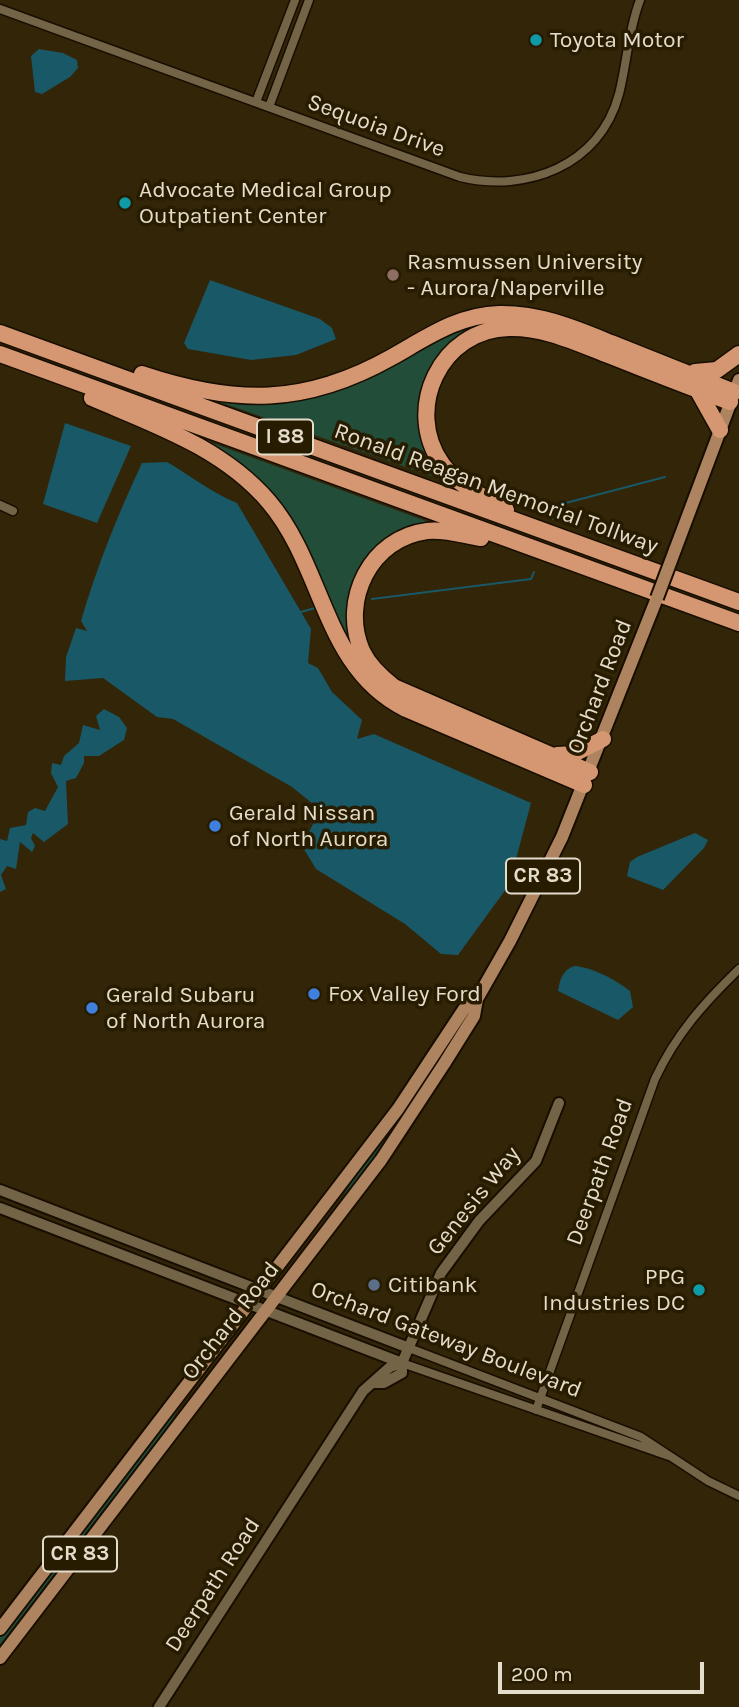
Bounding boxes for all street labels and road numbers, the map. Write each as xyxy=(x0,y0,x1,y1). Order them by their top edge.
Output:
street label: Sequoia Drive xyxy=(303,88,449,164)
street label: Ronald Reagan Memorial Tollway xyxy=(330,417,662,561)
road number: I 88 xyxy=(257,420,313,454)
street label: Orchard Road xyxy=(562,616,638,758)
road number: CR 83 xyxy=(506,858,580,894)
street label: Deerpath Road xyxy=(561,1095,639,1249)
street label: Genesis Way xyxy=(422,1141,526,1261)
street label: Orchard Road xyxy=(176,1257,286,1385)
street label: Orchard Gateway Boulevard xyxy=(307,1276,585,1404)
street label: Deerpath Road xyxy=(159,1513,267,1657)
road number: CR 83 xyxy=(43,1536,117,1572)

